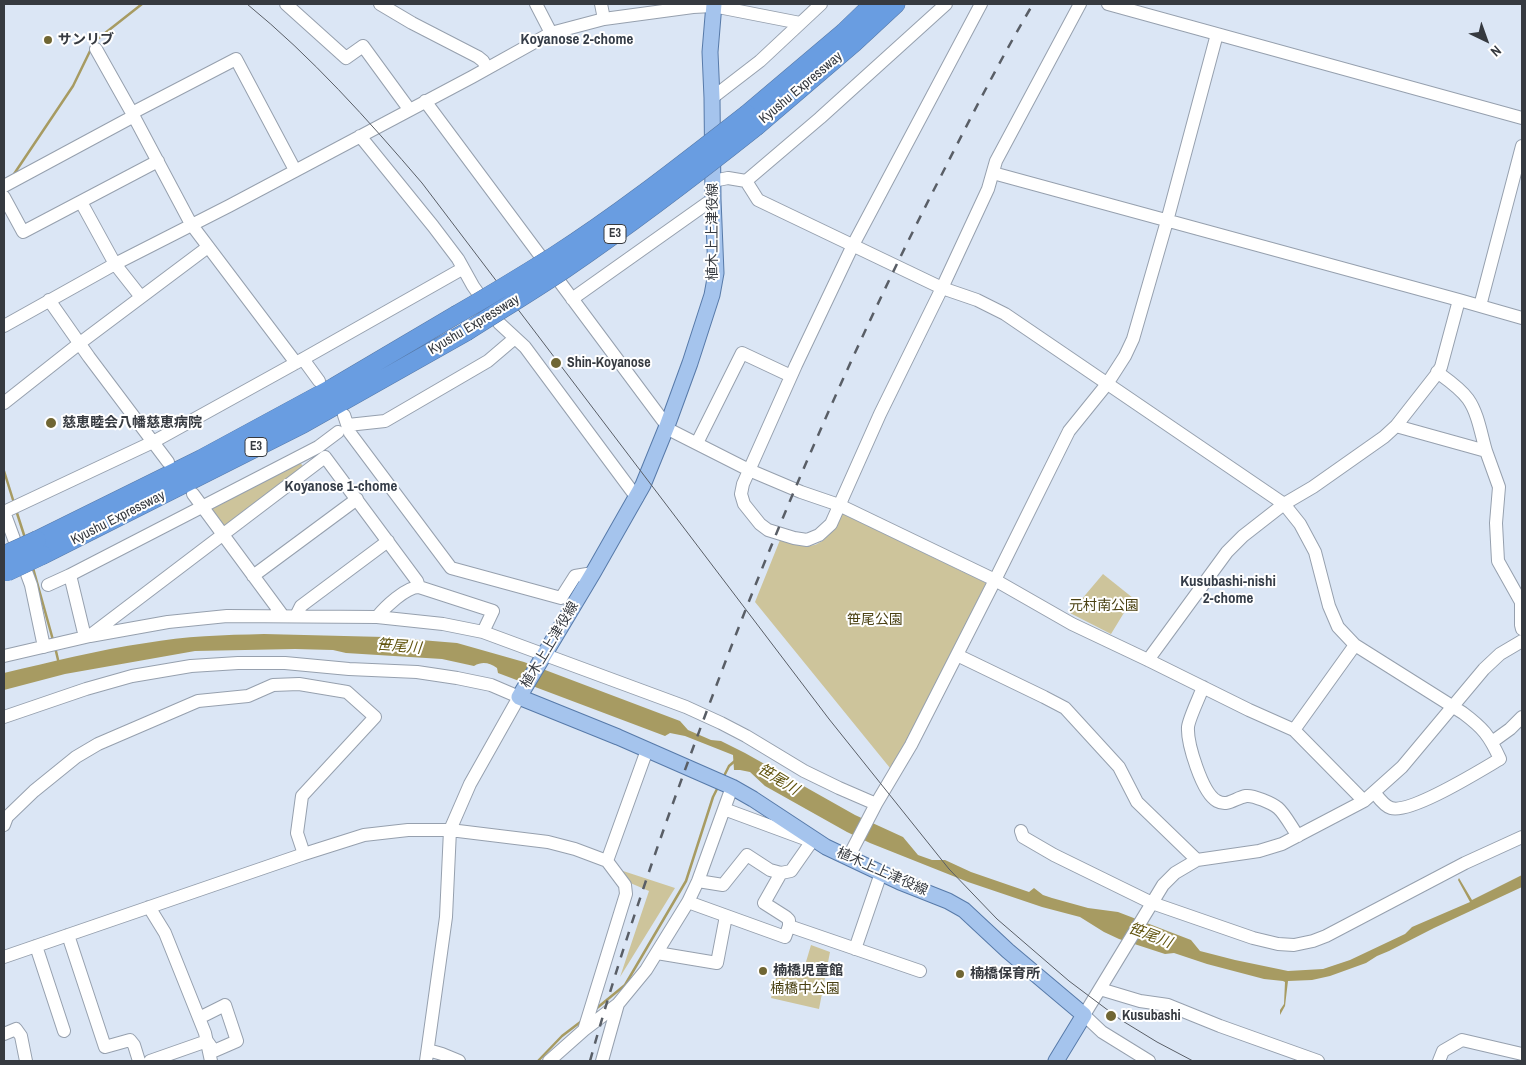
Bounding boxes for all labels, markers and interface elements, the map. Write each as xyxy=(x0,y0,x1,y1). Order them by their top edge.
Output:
north arrow xyxy=(1461,15,1511,65)
district label: Koyanose 2-chome xyxy=(521,31,633,49)
place label: サンリブ xyxy=(58,32,114,48)
marker: サンリブ xyxy=(42,34,54,46)
text: N xyxy=(1487,42,1505,61)
street label: Kyushu Expressway xyxy=(756,48,846,128)
street label: 植木上上津役線 xyxy=(705,183,721,281)
road number: E3 xyxy=(604,224,626,243)
street label: Kyushu Expressway xyxy=(425,291,523,359)
place label: Shin-Koyanose xyxy=(567,355,651,371)
marker: Shin-Koyanose xyxy=(549,356,563,370)
place label: 慈恵睦会八幡慈恵病院 xyxy=(62,415,202,431)
marker: 慈恵睦会八幡慈恵病院 xyxy=(44,416,58,430)
road number: E3 xyxy=(245,438,267,457)
district label: Koyanose 1-chome xyxy=(285,478,397,496)
street label: Kyushu Expressway xyxy=(68,487,168,549)
district label: Kusubashi-nishi 2-chome xyxy=(1180,573,1276,608)
park label: 元村南公園 xyxy=(1069,598,1139,614)
street label: 植木上上津役線 xyxy=(518,599,582,691)
park label: 笹尾公園 xyxy=(847,612,903,628)
water label: 笹尾川 xyxy=(376,636,422,658)
water label: 笹尾川 xyxy=(754,761,802,799)
street label: 植木上上津役線 xyxy=(834,844,930,900)
water label: 笹尾川 xyxy=(1126,920,1174,952)
place label: 楠橋児童館 xyxy=(773,963,843,979)
marker: 楠橋児童館 xyxy=(757,965,769,977)
place label: 楠橋保育所 xyxy=(970,966,1040,982)
marker: 楠橋保育所 xyxy=(954,968,966,980)
park label: 楠橋中公園 xyxy=(770,981,840,997)
place label: Kusubashi xyxy=(1122,1008,1181,1024)
marker: Kusubashi xyxy=(1104,1009,1118,1023)

